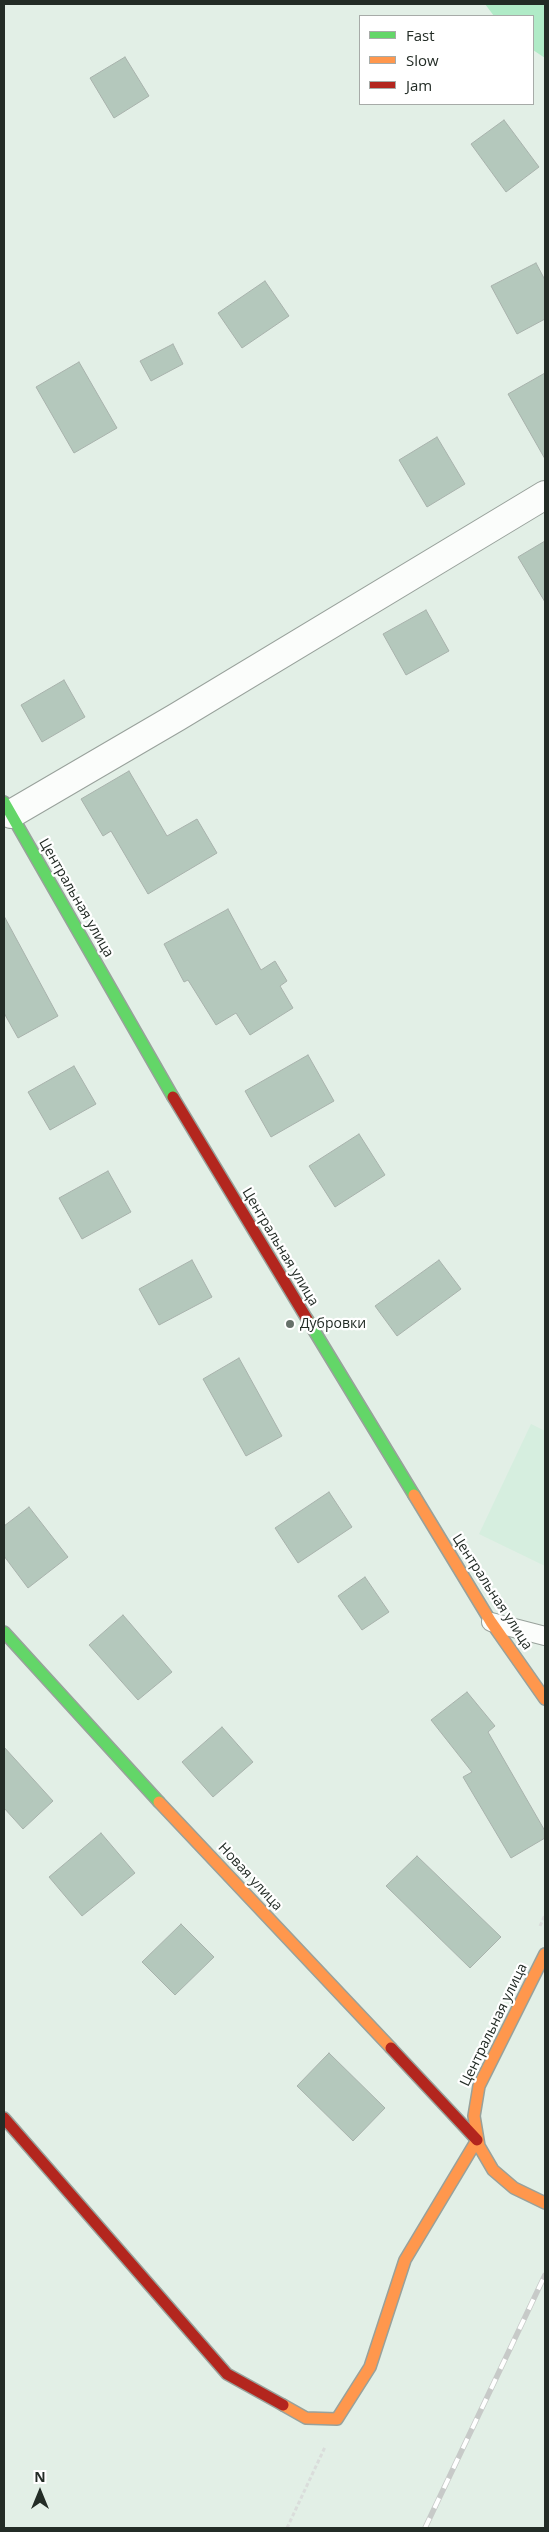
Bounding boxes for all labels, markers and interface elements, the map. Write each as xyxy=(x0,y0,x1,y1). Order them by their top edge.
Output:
legend xyxy=(359,15,534,105)
text: Fast xyxy=(406,25,435,45)
text: Slow xyxy=(406,50,439,70)
text: Jam xyxy=(406,75,432,95)
street label: Центральная улица xyxy=(35,835,117,961)
street label: Центральная улица xyxy=(238,1185,322,1309)
place label: Дубровки xyxy=(300,1316,366,1332)
marker: Дубровки xyxy=(284,1318,296,1330)
street label: Центральная улица xyxy=(448,1531,536,1653)
street label: Новая улица xyxy=(214,1840,286,1914)
street label: Центральная улица xyxy=(457,1961,531,2089)
north arrow xyxy=(15,2467,65,2517)
text: N xyxy=(34,2467,46,2486)

